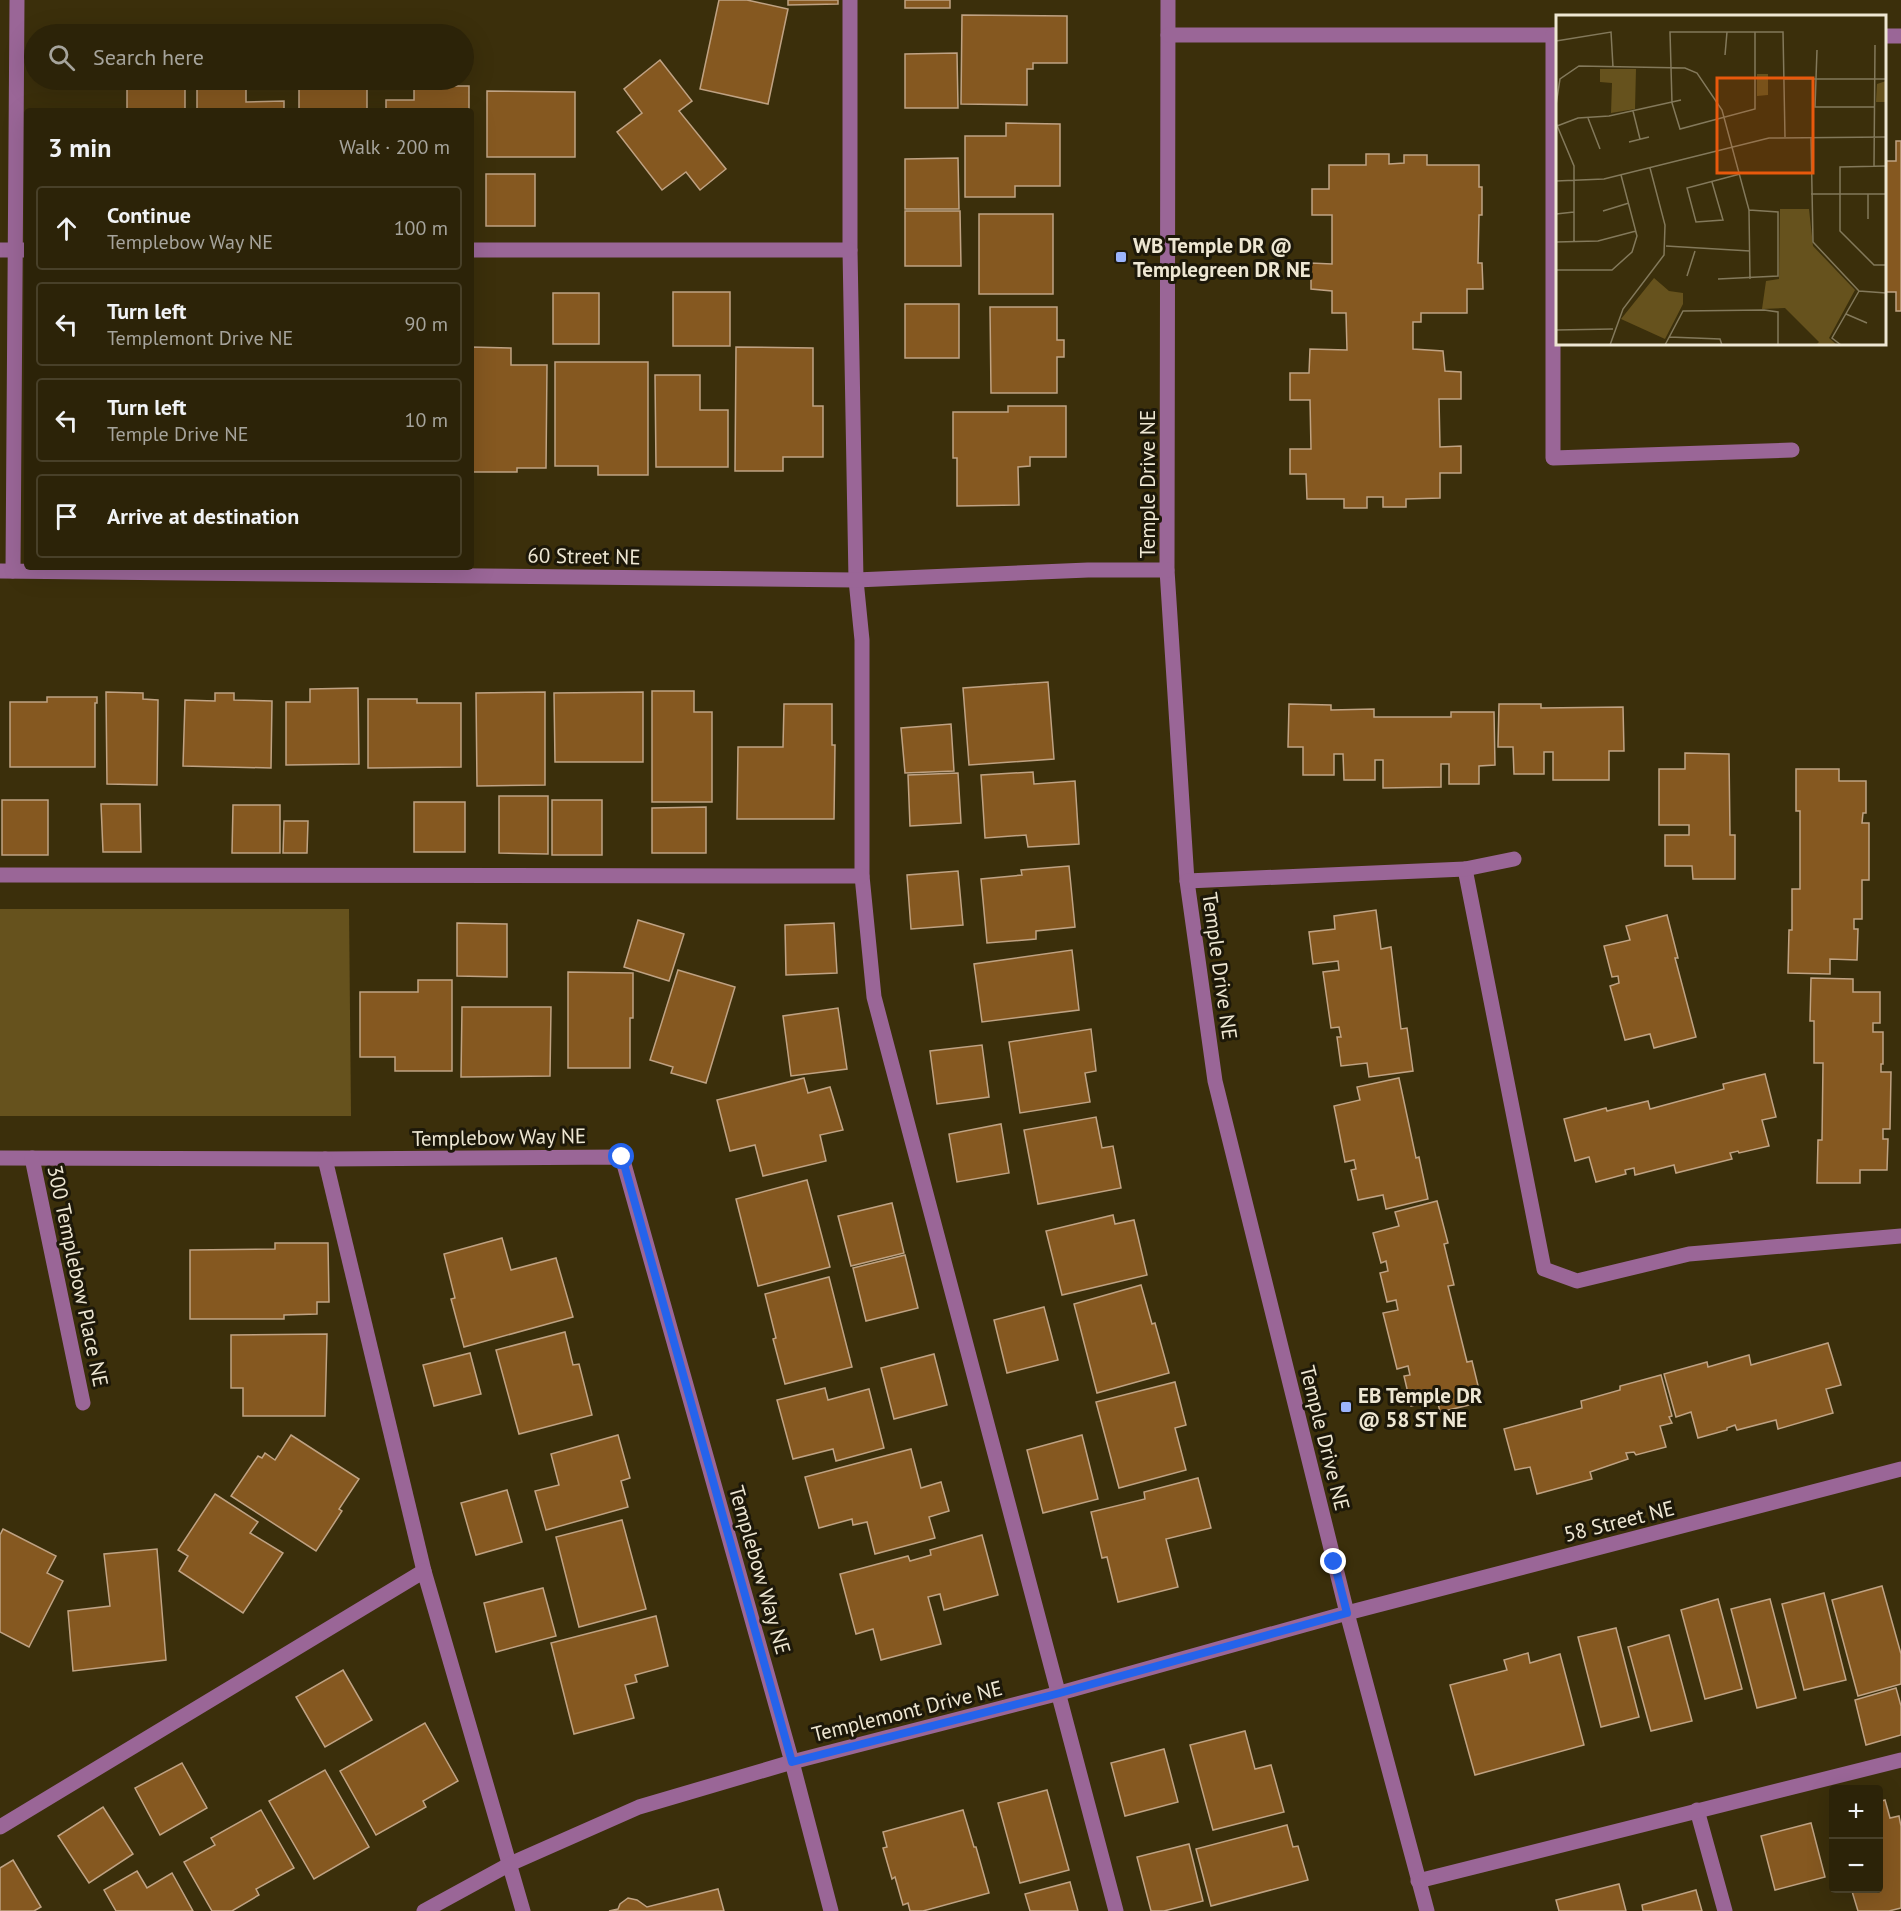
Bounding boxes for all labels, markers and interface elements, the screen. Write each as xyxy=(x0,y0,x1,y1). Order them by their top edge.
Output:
inset map xyxy=(1556,15,1886,345)
search box xyxy=(24,24,474,90)
icon: search xyxy=(45,41,78,74)
text: Search here xyxy=(93,43,204,71)
text: 3 min xyxy=(48,131,111,164)
text: Walk · 200 m xyxy=(339,134,450,160)
text: Continue xyxy=(107,201,191,229)
icon: ahead xyxy=(50,212,83,245)
text: 100 m xyxy=(394,215,448,241)
text: Templebow Way NE xyxy=(107,229,273,255)
place label: WB Temple DR @ Templegreen DR NE xyxy=(1133,232,1311,283)
marker: WB Temple DR @ Templegreen DR NE xyxy=(1114,250,1128,264)
text: Turn left xyxy=(107,297,187,325)
icon: left xyxy=(50,308,83,341)
text: 90 m xyxy=(405,311,448,337)
text: Templemont Drive NE xyxy=(107,325,293,351)
text: Turn left xyxy=(107,393,187,421)
icon: left xyxy=(50,404,83,437)
text: 10 m xyxy=(405,407,448,433)
street label: Temple Drive NE xyxy=(1134,410,1161,558)
text: Temple Drive NE xyxy=(107,421,248,447)
icon: arrive xyxy=(50,500,83,533)
text: Arrive at destination xyxy=(107,502,299,530)
street label: 60 Street NE xyxy=(527,542,641,570)
street label: Temple Drive NE xyxy=(1196,891,1244,1041)
street label: Templebow Way NE xyxy=(412,1122,586,1152)
route start xyxy=(608,1143,634,1169)
street label: 300 Templebow Place NE xyxy=(41,1163,115,1389)
street label: Temple Drive NE xyxy=(1294,1363,1356,1513)
place label: EB Temple DR @ 58 ST NE xyxy=(1358,1382,1483,1433)
marker: EB Temple DR @ 58 ST NE xyxy=(1339,1400,1353,1414)
street label: Templebow Way NE xyxy=(723,1482,797,1658)
street label: 58 Street NE xyxy=(1561,1494,1677,1548)
route end xyxy=(1320,1548,1346,1574)
street label: Templemont Drive NE xyxy=(809,1674,1005,1748)
map controls xyxy=(1829,1785,1883,1893)
button: + xyxy=(1829,1785,1883,1839)
button: − xyxy=(1829,1839,1883,1893)

